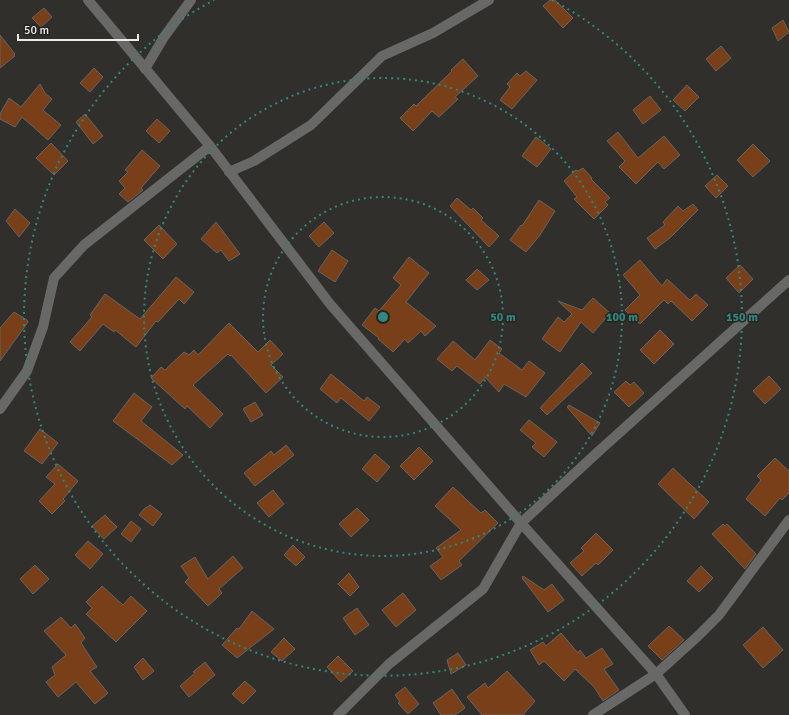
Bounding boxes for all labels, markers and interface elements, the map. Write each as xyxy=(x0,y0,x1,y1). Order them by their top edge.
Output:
scale bar xyxy=(18,16,138,42)
text: 50 m xyxy=(24,23,49,38)
centre of rings xyxy=(376,310,390,324)
text: 50 m xyxy=(490,310,516,325)
text: 100 m xyxy=(606,310,638,325)
text: 150 m xyxy=(726,310,758,325)

